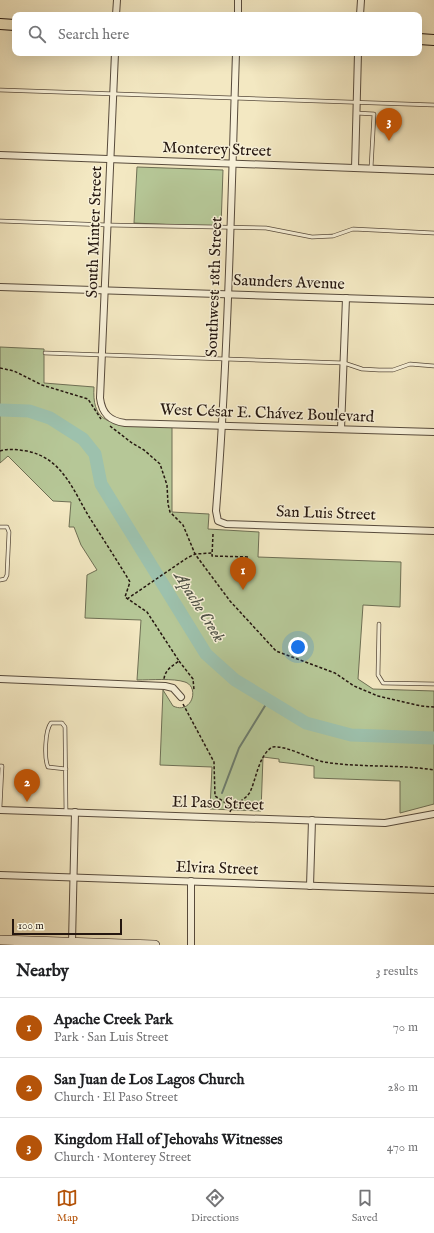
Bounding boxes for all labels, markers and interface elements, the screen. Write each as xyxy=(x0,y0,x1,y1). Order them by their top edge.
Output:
search box xyxy=(12,12,422,56)
icon: search xyxy=(26,23,48,45)
text: Search here xyxy=(58,25,129,44)
pin: 3 xyxy=(376,108,402,141)
street label: Monterey Street xyxy=(162,138,272,162)
street label: South Minter Street xyxy=(83,165,107,298)
street label: Southwest 18th Street xyxy=(203,216,227,358)
street label: Saunders Avenue xyxy=(233,271,345,295)
street label: West César E. Chávez Boulevard xyxy=(159,400,375,428)
street label: San Luis Street xyxy=(276,502,377,526)
pin: 1 xyxy=(230,557,256,590)
water label: Apache Creek xyxy=(168,566,229,647)
your location xyxy=(288,637,308,657)
pin: 2 xyxy=(14,769,40,802)
street label: El Paso Street xyxy=(171,792,265,816)
street label: Elvira Street xyxy=(175,858,259,880)
scale bar xyxy=(12,917,122,936)
text: 100 m xyxy=(18,919,44,933)
text: Nearby xyxy=(16,961,69,982)
text: 3 results xyxy=(376,963,418,980)
text: Apache Creek Park xyxy=(54,1010,173,1029)
text: 1 xyxy=(27,1019,31,1036)
text: 70 m xyxy=(393,1019,418,1036)
text: Park · San Luis Street xyxy=(54,1029,169,1046)
text: San Juan de Los Lagos Church xyxy=(54,1070,244,1089)
text: 2 xyxy=(26,1079,32,1096)
text: 280 m xyxy=(388,1079,418,1096)
text: Church · El Paso Street xyxy=(54,1089,178,1106)
text: Kingdom Hall of Jehovahs Witnesses xyxy=(54,1130,283,1149)
text: 3 xyxy=(27,1139,31,1156)
text: 470 m xyxy=(387,1139,418,1156)
text: Church · Monterey Street xyxy=(54,1149,191,1166)
tab: Map xyxy=(56,1187,78,1225)
tab: Directions xyxy=(191,1187,239,1225)
tab: Saved xyxy=(352,1187,378,1225)

